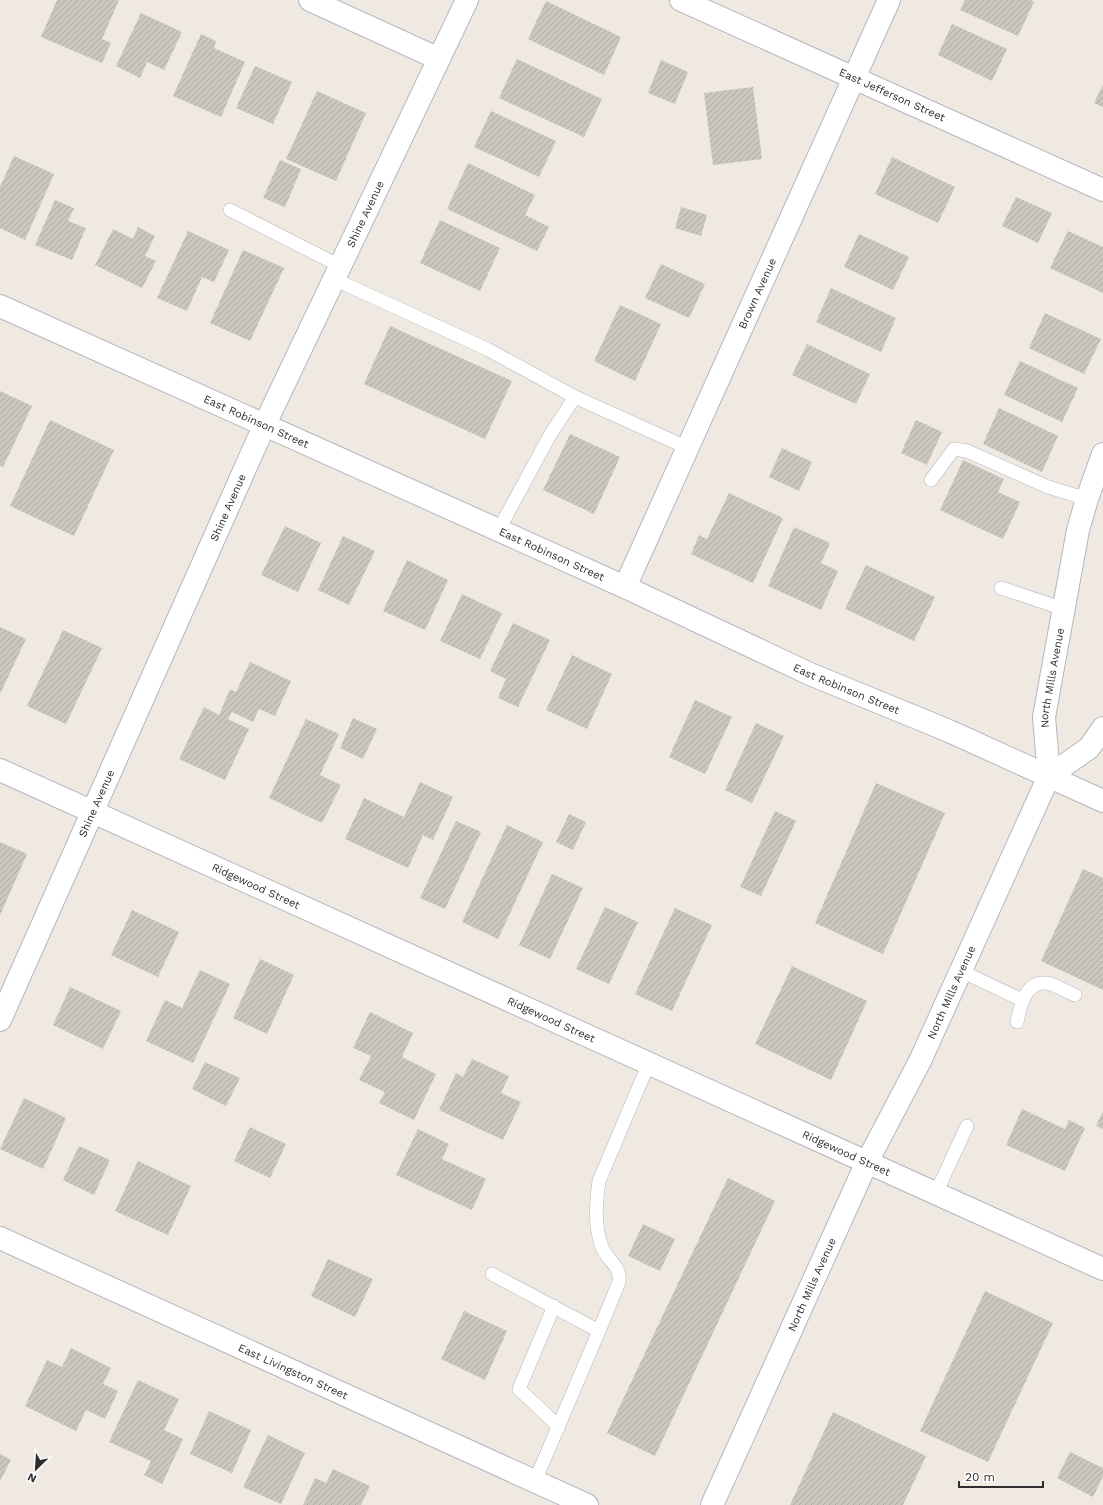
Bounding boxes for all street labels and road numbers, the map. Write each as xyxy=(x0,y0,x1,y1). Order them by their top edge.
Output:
street label: East Jefferson Street xyxy=(837,66,947,124)
street label: Shine Avenue xyxy=(344,178,386,249)
street label: Brown Avenue xyxy=(736,256,779,331)
street label: East Robinson Street xyxy=(202,392,311,451)
street label: Shine Avenue xyxy=(207,472,248,543)
street label: East Robinson Street xyxy=(497,525,607,584)
street label: North Mills Avenue xyxy=(1037,627,1067,728)
street label: East Robinson Street xyxy=(791,661,902,717)
street label: Shine Avenue xyxy=(76,768,117,839)
street label: Ridgewood Street xyxy=(210,860,302,912)
street label: North Mills Avenue xyxy=(924,943,978,1041)
street label: Ridgewood Street xyxy=(505,994,598,1045)
street label: Ridgewood Street xyxy=(800,1127,893,1179)
street label: North Mills Avenue xyxy=(785,1236,838,1333)
street label: East Livingston Street xyxy=(236,1341,350,1402)

